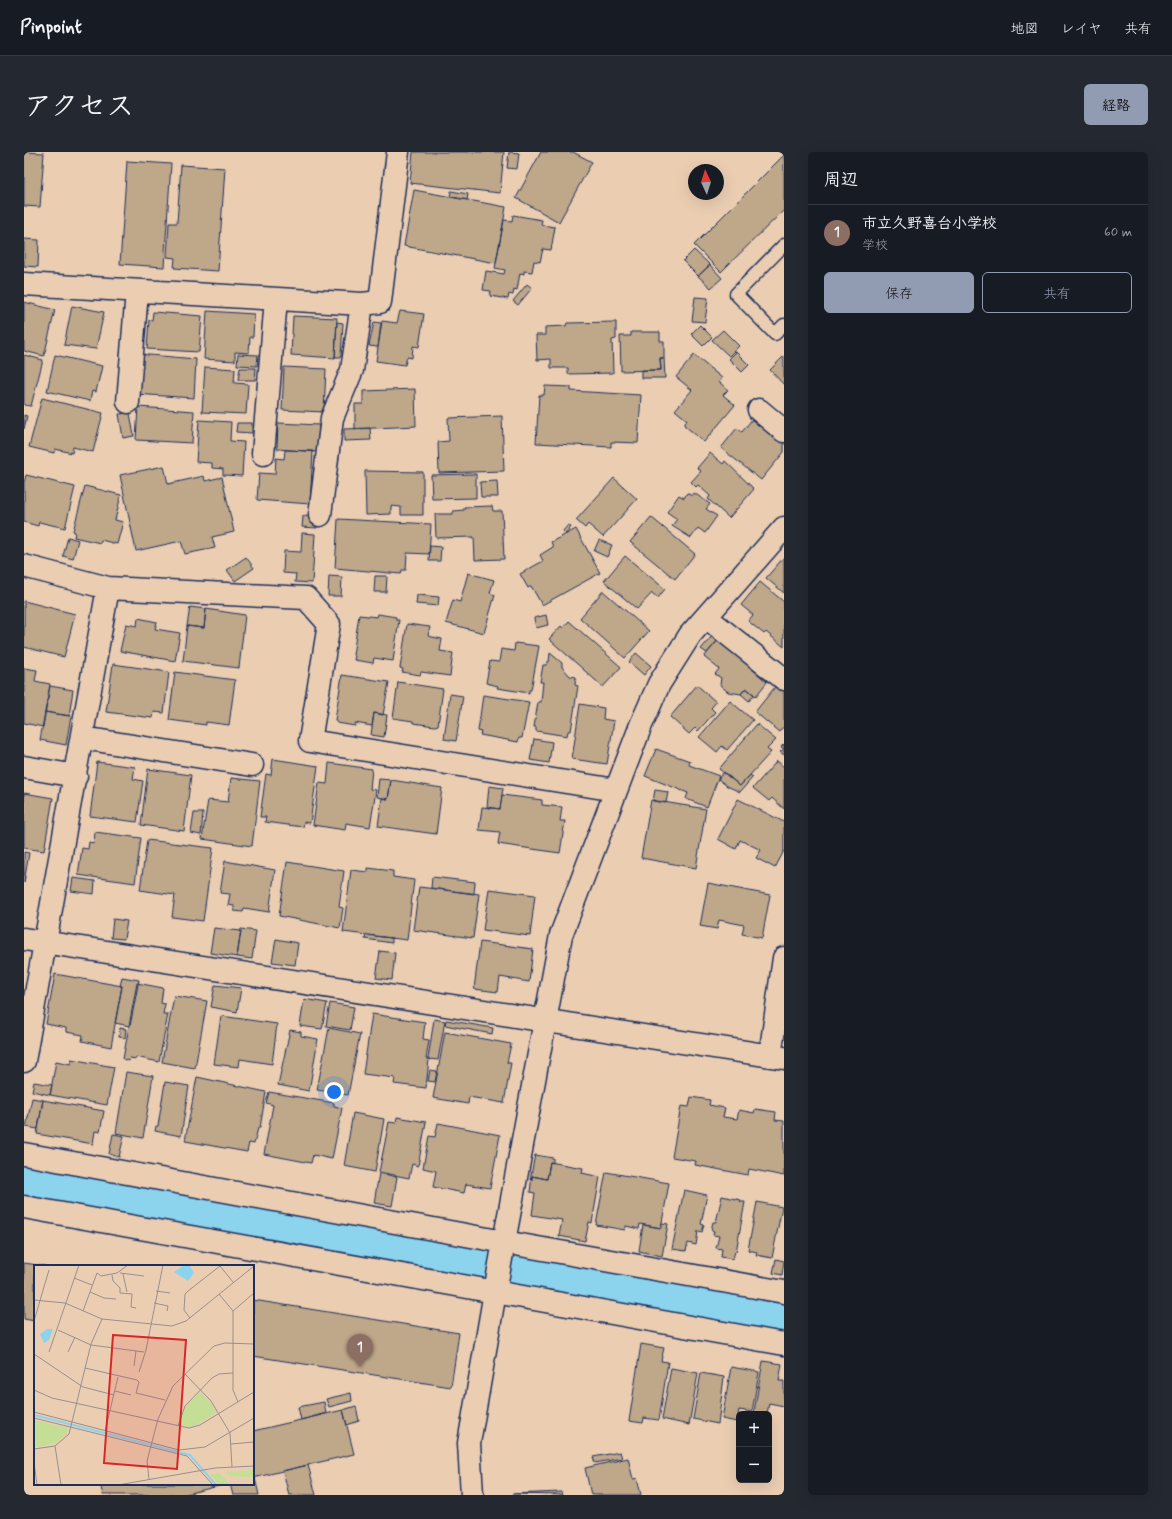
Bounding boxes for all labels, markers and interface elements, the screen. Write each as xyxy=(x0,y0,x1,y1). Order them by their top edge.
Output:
text: Pinpoint xyxy=(20,15,82,40)
text: 地図 xyxy=(1011,20,1039,38)
text: レイヤ xyxy=(1061,20,1102,38)
text: 共有 xyxy=(1124,20,1152,38)
button: 経路 xyxy=(1084,84,1148,125)
text: アクセス xyxy=(24,89,134,126)
north arrow xyxy=(688,164,724,200)
text: 周辺 xyxy=(824,169,858,191)
text: 市立久野喜台小学校 xyxy=(862,214,997,234)
text: 1 xyxy=(834,224,840,241)
text: 60 m xyxy=(1104,224,1132,241)
text: 学校 xyxy=(862,237,888,254)
button: 保存 xyxy=(824,272,974,313)
button: 共有 xyxy=(982,272,1132,313)
your location xyxy=(324,1082,344,1102)
inset map xyxy=(34,1265,254,1485)
pin: 1 xyxy=(347,1334,373,1367)
map controls xyxy=(736,1411,772,1483)
button: + xyxy=(736,1411,772,1447)
button: − xyxy=(736,1447,772,1483)

